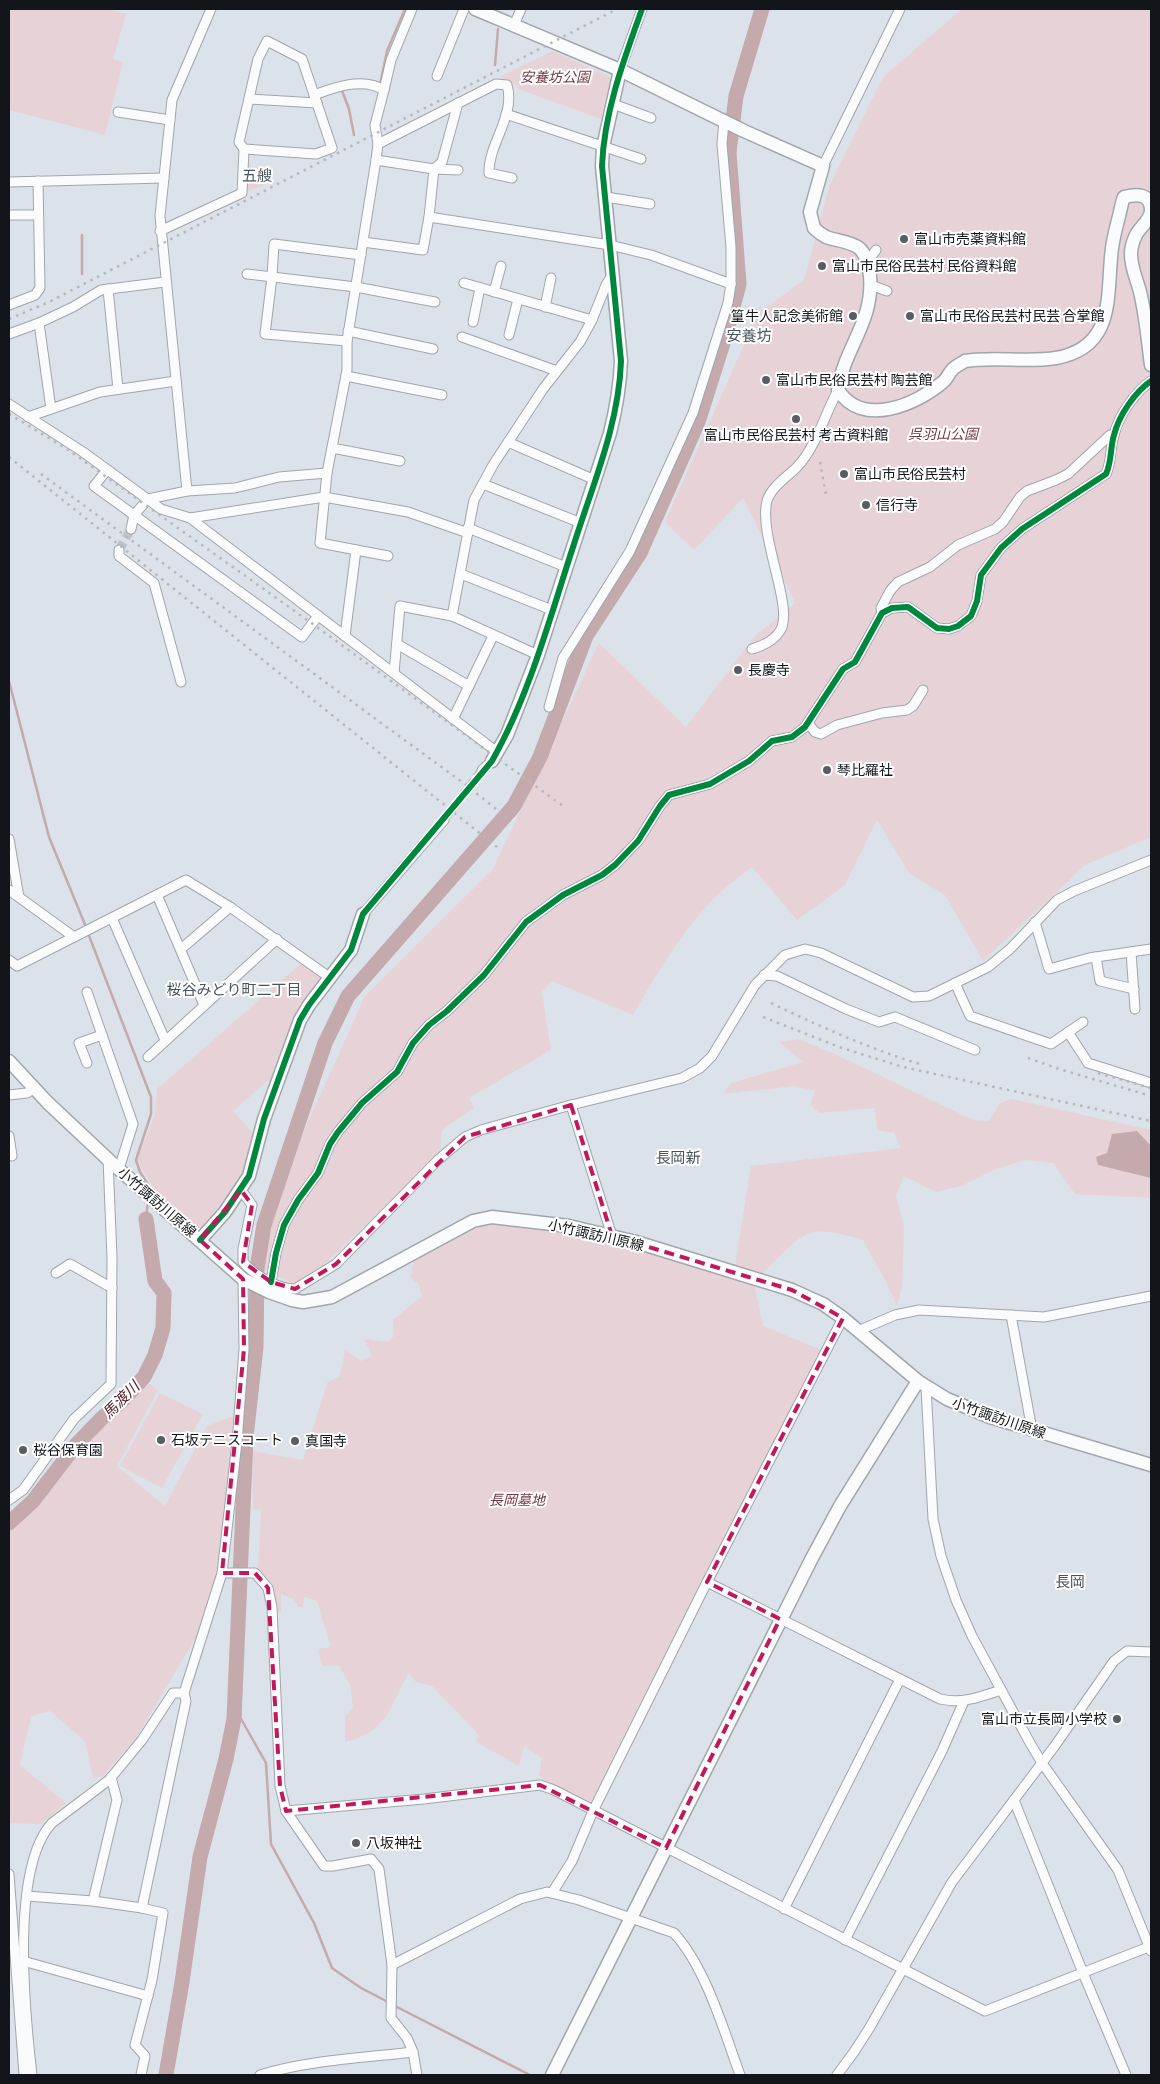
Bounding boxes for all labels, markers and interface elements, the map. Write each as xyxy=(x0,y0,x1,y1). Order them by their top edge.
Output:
park label: 安養坊公園 xyxy=(520,69,592,85)
district label: 五艘 xyxy=(242,168,272,184)
place label: 富山市売薬資料館 xyxy=(914,231,1026,247)
marker: 富山市売薬資料館 xyxy=(898,233,910,245)
place label: 富山市民俗民芸村 民俗資料館 xyxy=(832,258,1017,274)
marker: 富山市民俗民芸村 民俗資料館 xyxy=(816,260,828,272)
place label: 篁牛人記念美術館 xyxy=(731,308,843,324)
place label: 富山市民俗民芸村民芸 合掌館 xyxy=(920,308,1105,324)
marker: 篁牛人記念美術館 xyxy=(847,310,859,322)
marker: 富山市民俗民芸村民芸 合掌館 xyxy=(904,310,916,322)
district label: 安養坊 xyxy=(726,328,772,344)
place label: 富山市民俗民芸村 陶芸館 xyxy=(776,372,933,388)
marker: 富山市民俗民芸村 陶芸館 xyxy=(760,374,772,386)
marker: 富山市民俗民芸村 考古資料館 xyxy=(790,413,802,425)
park label: 呉羽山公園 xyxy=(908,426,980,442)
place label: 富山市民俗民芸村 考古資料館 xyxy=(704,427,888,443)
place label: 富山市民俗民芸村 xyxy=(854,466,966,482)
marker: 富山市民俗民芸村 xyxy=(838,468,850,480)
place label: 信行寺 xyxy=(876,497,918,513)
marker: 信行寺 xyxy=(860,499,872,511)
place label: 長慶寺 xyxy=(748,662,790,678)
marker: 長慶寺 xyxy=(732,664,744,676)
place label: 琴比羅社 xyxy=(837,762,893,778)
marker: 琴比羅社 xyxy=(821,764,833,776)
district label: 桜谷みどり町二丁目 xyxy=(166,982,302,998)
district label: 長岡新 xyxy=(655,1150,701,1166)
street label: 小竹諏訪川原線 xyxy=(115,1164,199,1240)
street label: 小竹諏訪川原線 xyxy=(546,1216,646,1254)
water label: 馬渡川 xyxy=(99,1377,144,1422)
street label: 小竹諏訪川原線 xyxy=(950,1394,1048,1442)
place label: 石坂テニスコート xyxy=(171,1432,283,1448)
place label: 真国寺 xyxy=(305,1433,347,1449)
marker: 石坂テニスコート xyxy=(155,1434,167,1446)
marker: 真国寺 xyxy=(289,1435,301,1447)
place label: 桜谷保育園 xyxy=(33,1442,103,1458)
marker: 桜谷保育園 xyxy=(17,1444,29,1456)
park label: 長岡墓地 xyxy=(489,1492,547,1508)
district label: 長岡 xyxy=(1055,1574,1085,1590)
place label: 富山市立長岡小学校 xyxy=(981,1711,1107,1727)
marker: 富山市立長岡小学校 xyxy=(1111,1713,1123,1725)
place label: 八坂神社 xyxy=(366,1835,422,1851)
marker: 八坂神社 xyxy=(350,1837,362,1849)

